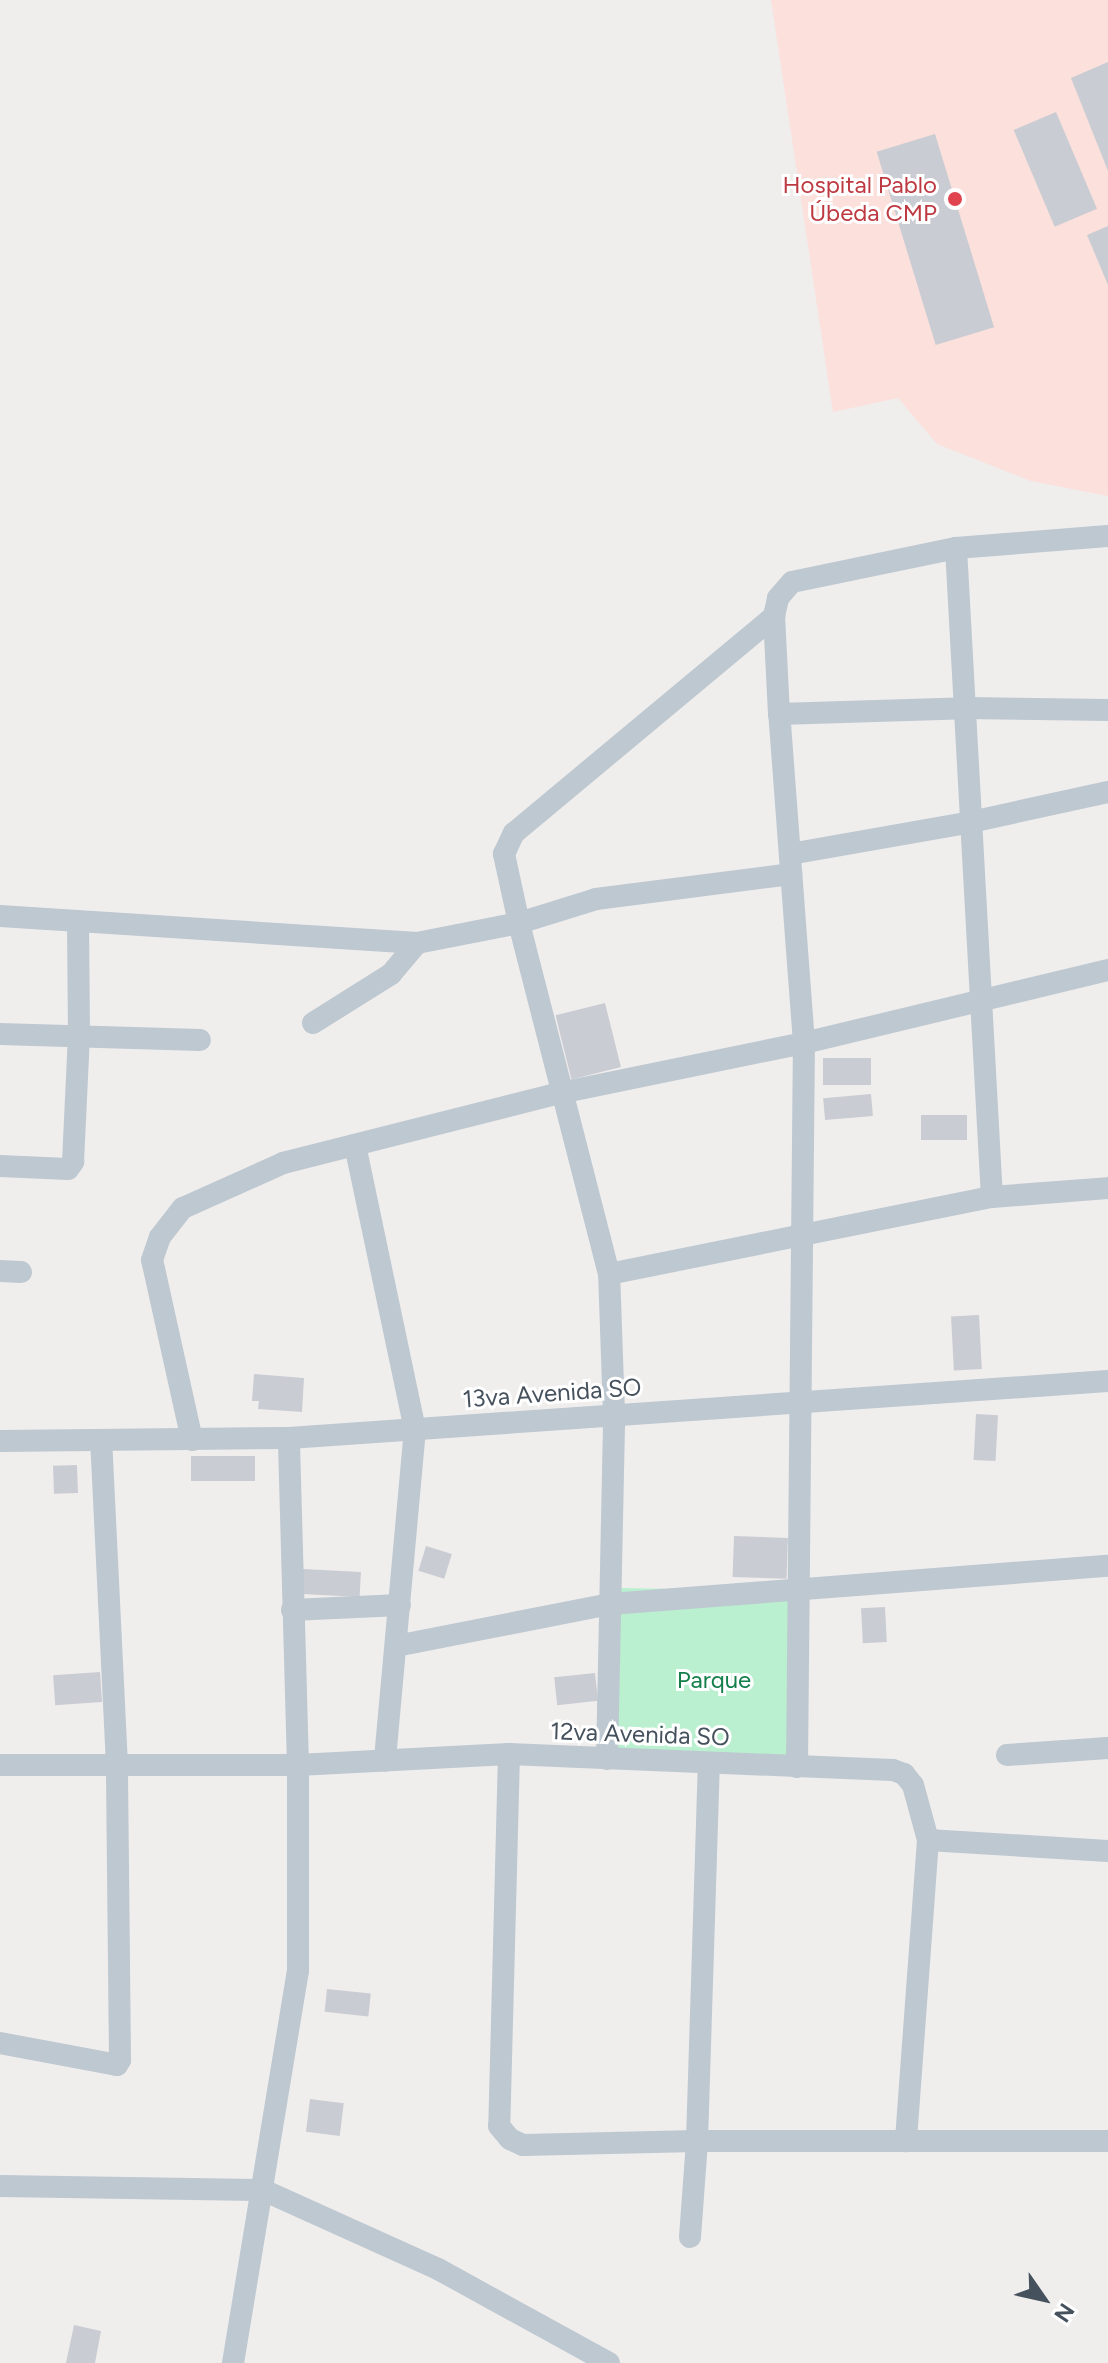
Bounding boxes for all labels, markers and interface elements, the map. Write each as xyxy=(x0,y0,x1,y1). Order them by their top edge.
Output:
place label: Hospital Pablo Úbeda CMP xyxy=(783,171,937,227)
marker: Hospital Pablo Úbeda CMP xyxy=(944,188,966,210)
street label: 13va Avenida SO xyxy=(462,1372,642,1414)
park label: Parque xyxy=(677,1666,751,1694)
street label: 12va Avenida SO xyxy=(550,1716,730,1752)
north arrow xyxy=(1004,2259,1084,2339)
text: N xyxy=(1048,2298,1080,2327)

